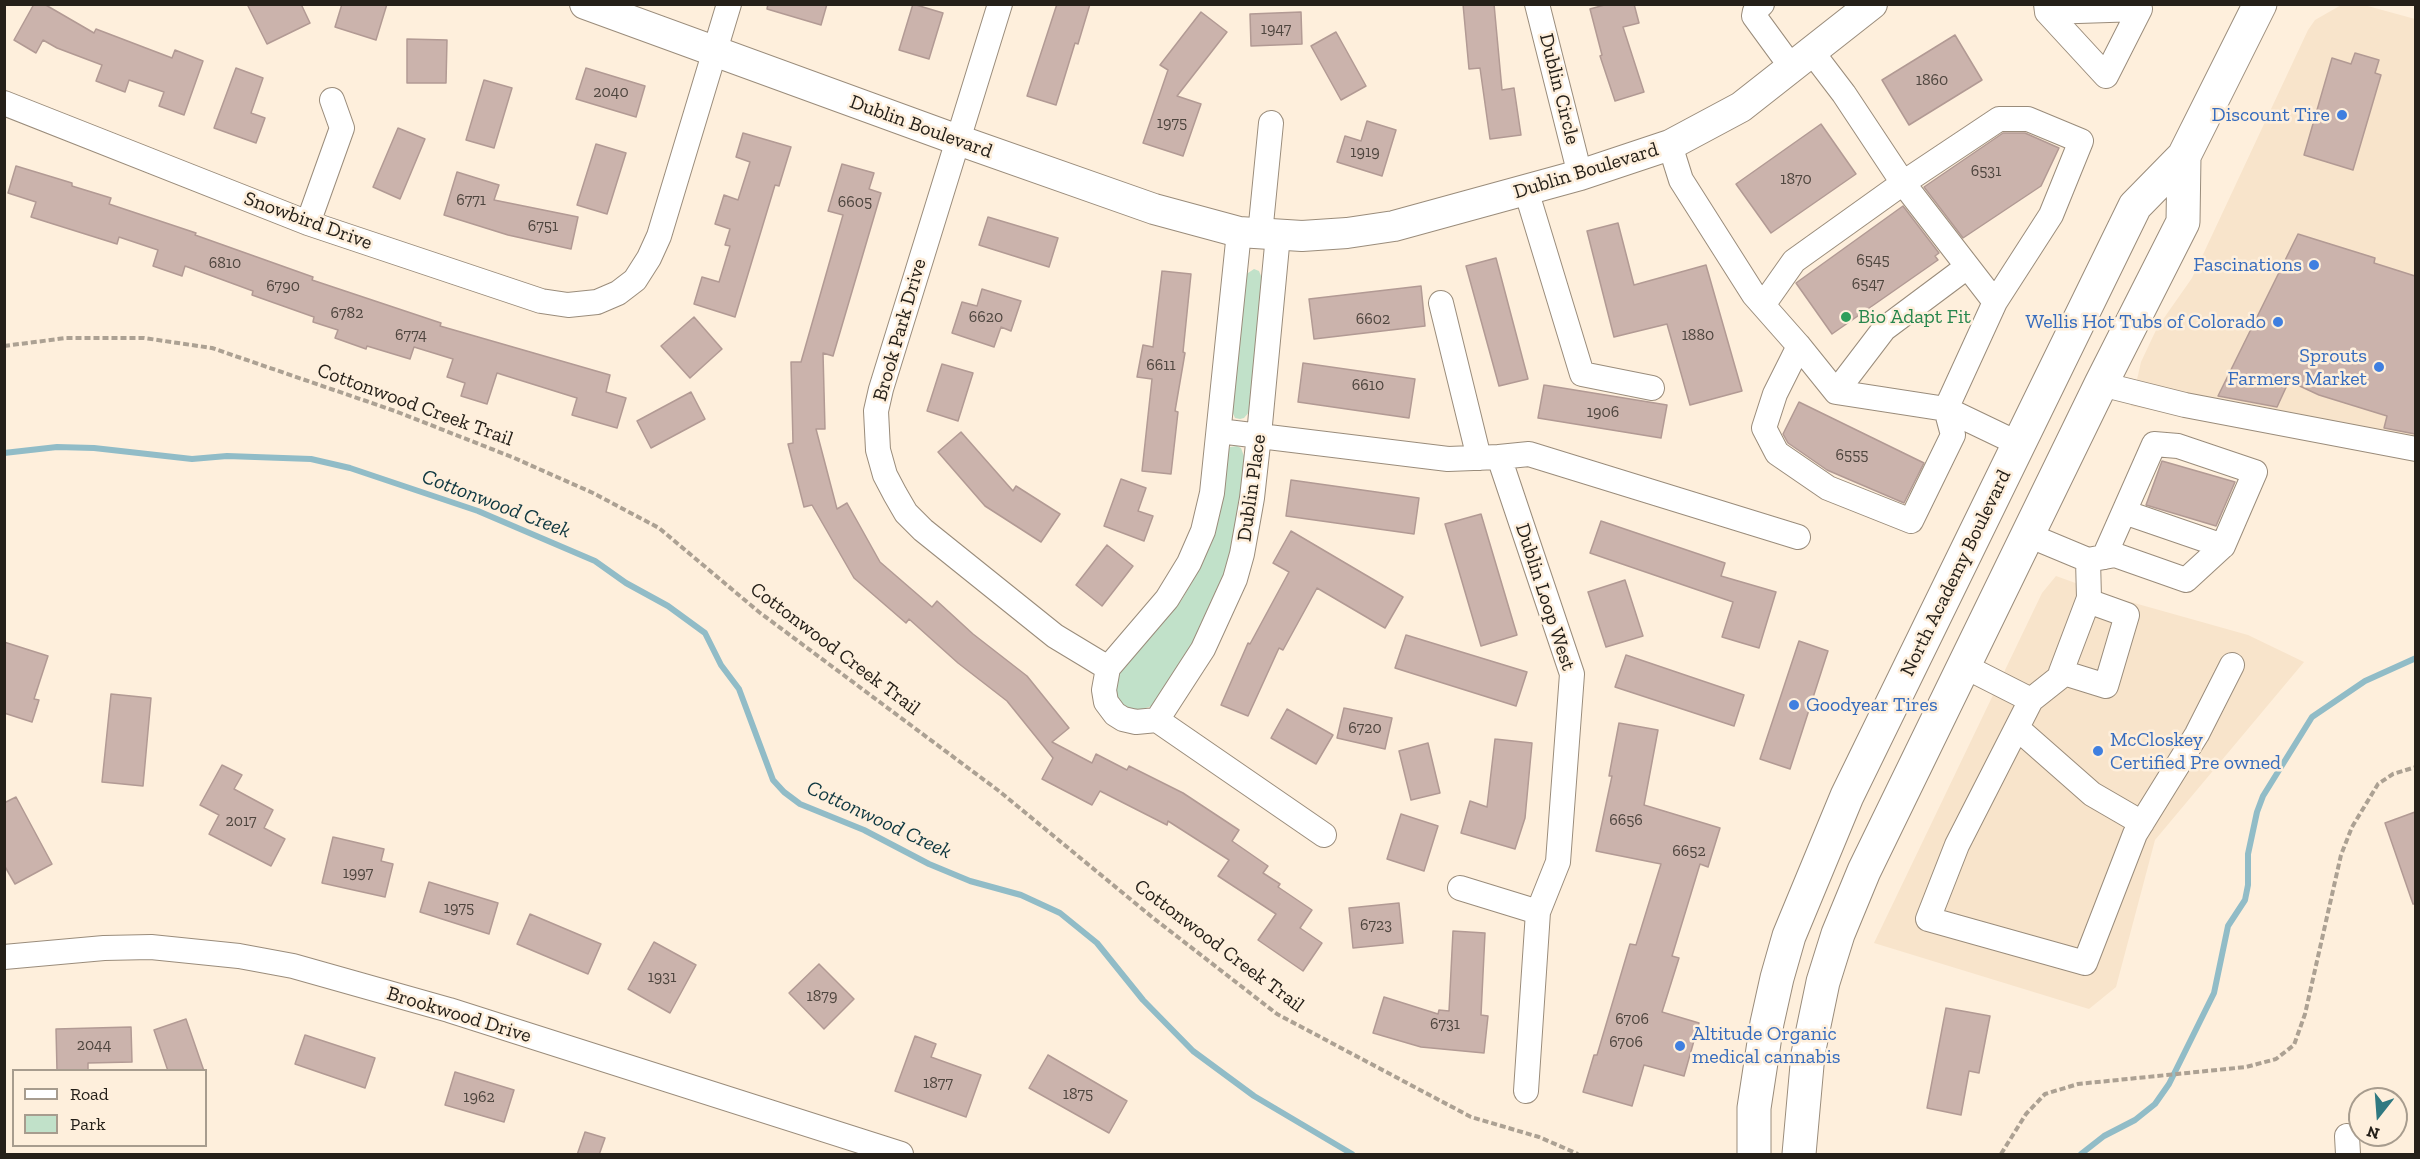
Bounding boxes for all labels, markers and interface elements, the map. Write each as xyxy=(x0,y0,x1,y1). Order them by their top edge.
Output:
house number: 1947 xyxy=(1261,19,1291,39)
street label: Dublin Circle xyxy=(1534,31,1584,147)
house number: 1860 xyxy=(1916,70,1948,90)
house number: 2040 xyxy=(593,82,629,102)
street label: Dublin Boulevard xyxy=(846,90,996,164)
place label: Discount Tire xyxy=(2212,103,2330,127)
marker: Discount Tire xyxy=(2335,108,2349,122)
house number: 1975 xyxy=(1157,113,1187,133)
street label: Dublin Boulevard xyxy=(1511,138,1661,204)
house number: 1919 xyxy=(1350,142,1380,162)
house number: 6531 xyxy=(1971,161,2001,181)
house number: 1870 xyxy=(1780,169,1812,189)
street label: Snowbird Drive xyxy=(241,187,375,255)
house number: 6771 xyxy=(456,190,486,210)
house number: 6605 xyxy=(838,192,872,212)
house number: 6751 xyxy=(528,216,558,236)
house number: 6545 xyxy=(1856,250,1890,270)
house number: 6810 xyxy=(209,253,241,273)
place label: Fascinations xyxy=(2193,253,2302,277)
street label: Brook Park Drive xyxy=(868,256,932,404)
marker: Fascinations xyxy=(2307,258,2321,272)
house number: 6547 xyxy=(1852,274,1884,294)
house number: 6790 xyxy=(266,276,300,296)
house number: 6782 xyxy=(331,303,363,323)
place label: Bio Adapt Fit xyxy=(1858,305,1971,329)
house number: 6620 xyxy=(969,307,1003,327)
house number: 6602 xyxy=(1356,309,1390,329)
marker: Bio Adapt Fit xyxy=(1839,310,1853,324)
place label: Wellis Hot Tubs of Colorado xyxy=(2026,310,2266,334)
marker: Wellis Hot Tubs of Colorado xyxy=(2271,315,2285,329)
house number: 6774 xyxy=(395,325,427,345)
house number: 1880 xyxy=(1682,325,1714,345)
place label: Sprouts Farmers Market xyxy=(2227,344,2367,391)
house number: 6611 xyxy=(1146,355,1176,375)
street label: Cottonwood Creek Trail xyxy=(314,358,516,452)
marker: Sprouts Farmers Market xyxy=(2372,360,2386,374)
house number: 6610 xyxy=(1352,375,1384,395)
house number: 1906 xyxy=(1587,402,1619,422)
street label: Dublin Place xyxy=(1233,433,1271,543)
house number: 6555 xyxy=(1835,445,1869,465)
water label: Cottonwood Creek xyxy=(418,464,574,544)
street label: North Academy Boulevard xyxy=(1896,466,2016,680)
street label: Dublin Loop West xyxy=(1510,520,1580,674)
street label: Cottonwood Creek Trail xyxy=(745,577,925,721)
place label: Goodyear Tires xyxy=(1806,693,1938,717)
marker: Goodyear Tires xyxy=(1787,698,1801,712)
house number: 6720 xyxy=(1348,718,1382,738)
place label: McCloskey Certified Pre owned xyxy=(2110,728,2281,775)
marker: McCloskey Certified Pre owned xyxy=(2091,744,2105,758)
water label: Cottonwood Creek xyxy=(803,775,955,865)
house number: 6656 xyxy=(1609,810,1643,830)
house number: 2017 xyxy=(226,811,256,831)
house number: 6652 xyxy=(1672,841,1706,861)
house number: 1997 xyxy=(343,863,373,883)
street label: Cottonwood Creek Trail xyxy=(1129,874,1309,1018)
house number: 1975 xyxy=(444,898,474,918)
house number: 6723 xyxy=(1360,915,1392,935)
house number: 1931 xyxy=(648,967,676,987)
street label: Brookwood Drive xyxy=(384,982,534,1048)
house number: 1879 xyxy=(807,986,837,1006)
house number: 6706 xyxy=(1615,1009,1649,1029)
house number: 6731 xyxy=(1430,1014,1460,1034)
place label: Altitude Organic medical cannabis xyxy=(1692,1022,1841,1069)
house number: 6706 xyxy=(1609,1032,1643,1052)
house number: 2044 xyxy=(77,1035,111,1055)
marker: Altitude Organic medical cannabis xyxy=(1673,1039,1687,1053)
legend xyxy=(12,1069,207,1147)
house number: 1877 xyxy=(923,1073,953,1093)
text: Road xyxy=(70,1083,109,1105)
house number: 1875 xyxy=(1063,1084,1093,1104)
house number: 1962 xyxy=(463,1087,495,1107)
north arrow xyxy=(2348,1087,2408,1147)
text: Park xyxy=(70,1113,106,1135)
text: N xyxy=(2365,1122,2382,1144)

